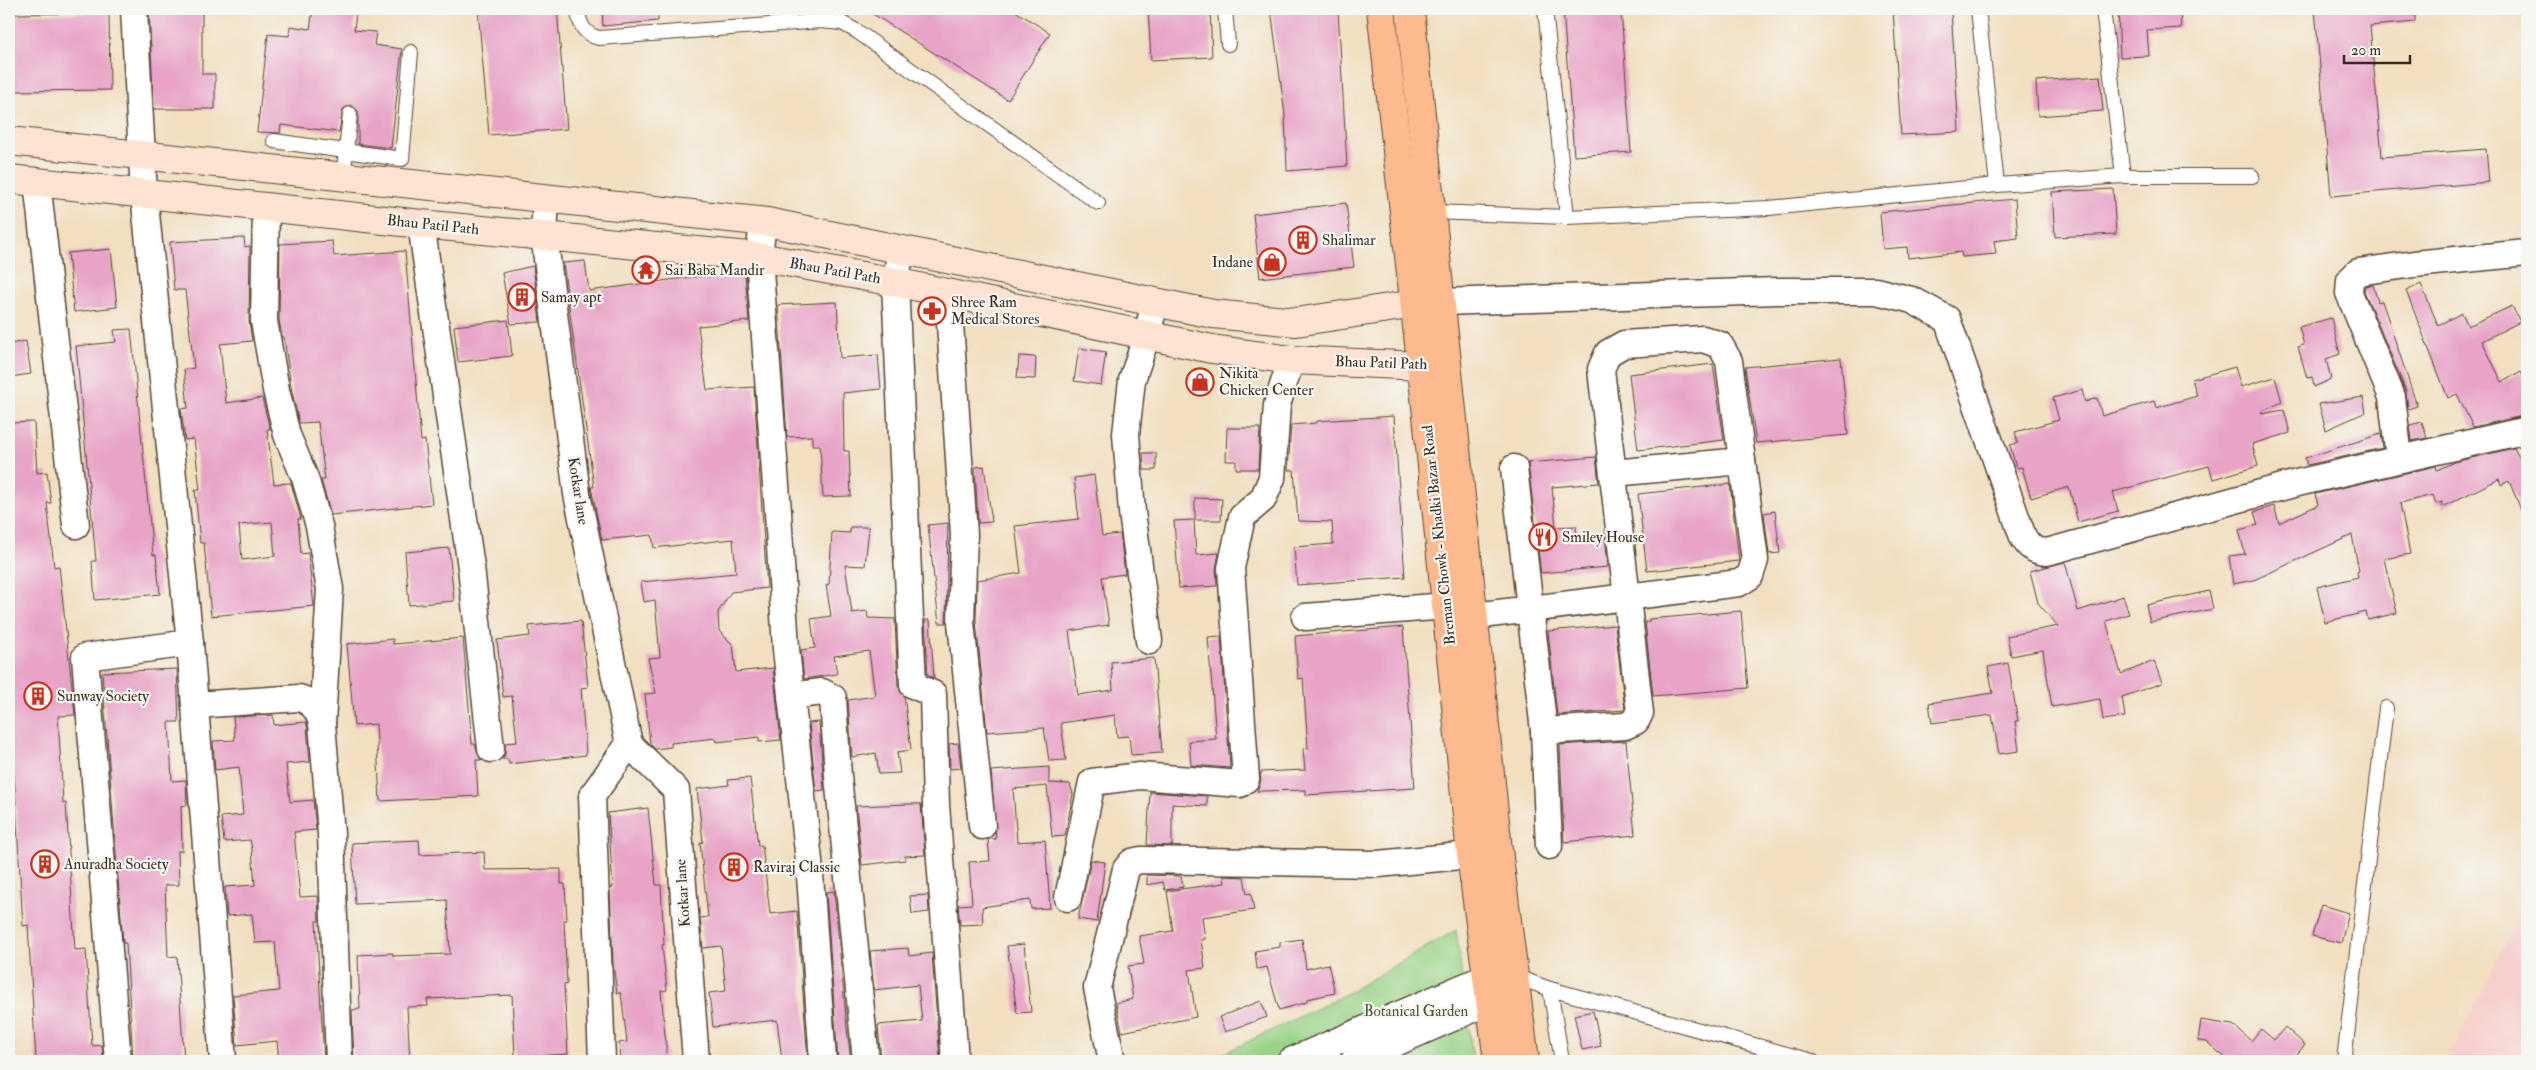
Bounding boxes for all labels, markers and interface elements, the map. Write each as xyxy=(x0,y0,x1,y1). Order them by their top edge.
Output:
scale bar xyxy=(2344,32,2410,64)
text: 20 m xyxy=(2351,41,2381,60)
street label: Bhau Patil Path xyxy=(386,211,480,239)
building icon: Shalimar xyxy=(1288,225,1318,255)
place label: Shalimar xyxy=(1322,231,1376,250)
shop icon: Indane xyxy=(1257,247,1287,277)
place label: Indane xyxy=(1212,253,1253,272)
street label: Bhau Patil Path xyxy=(788,254,882,288)
temple icon: Sai Baba Mandir xyxy=(631,255,661,285)
place label: Sai Baba Mandir xyxy=(665,261,765,280)
building icon: Samay apt xyxy=(507,282,537,312)
place label: Samay apt xyxy=(541,288,602,308)
place label: Shree Ram Medical Stores xyxy=(951,293,1039,329)
pharmacy icon: Shree Ram Medical Stores xyxy=(917,296,947,326)
street label: Bhau Patil Path xyxy=(1334,352,1428,374)
place label: Nikita Chicken Center xyxy=(1219,364,1314,400)
shop icon: Nikita Chicken Center xyxy=(1185,367,1215,397)
street label: Breman Chowk - Khadki Bazar Road xyxy=(1418,423,1460,646)
street label: Kotkar lane xyxy=(563,456,593,526)
restaurant icon: Smiley House xyxy=(1528,522,1558,552)
place label: Smiley House xyxy=(1562,528,1644,547)
building icon: Sunway Society xyxy=(23,681,53,711)
place label: Sunway Society xyxy=(57,687,149,706)
building icon: Anuradha Society xyxy=(30,849,60,879)
building icon: Raviraj Classic xyxy=(719,852,749,882)
place label: Anuradha Society xyxy=(63,855,169,874)
street label: Kotkar lane xyxy=(671,858,695,928)
place label: Raviraj Classic xyxy=(753,858,840,877)
park label: Botanical Garden xyxy=(1364,1002,1469,1021)

